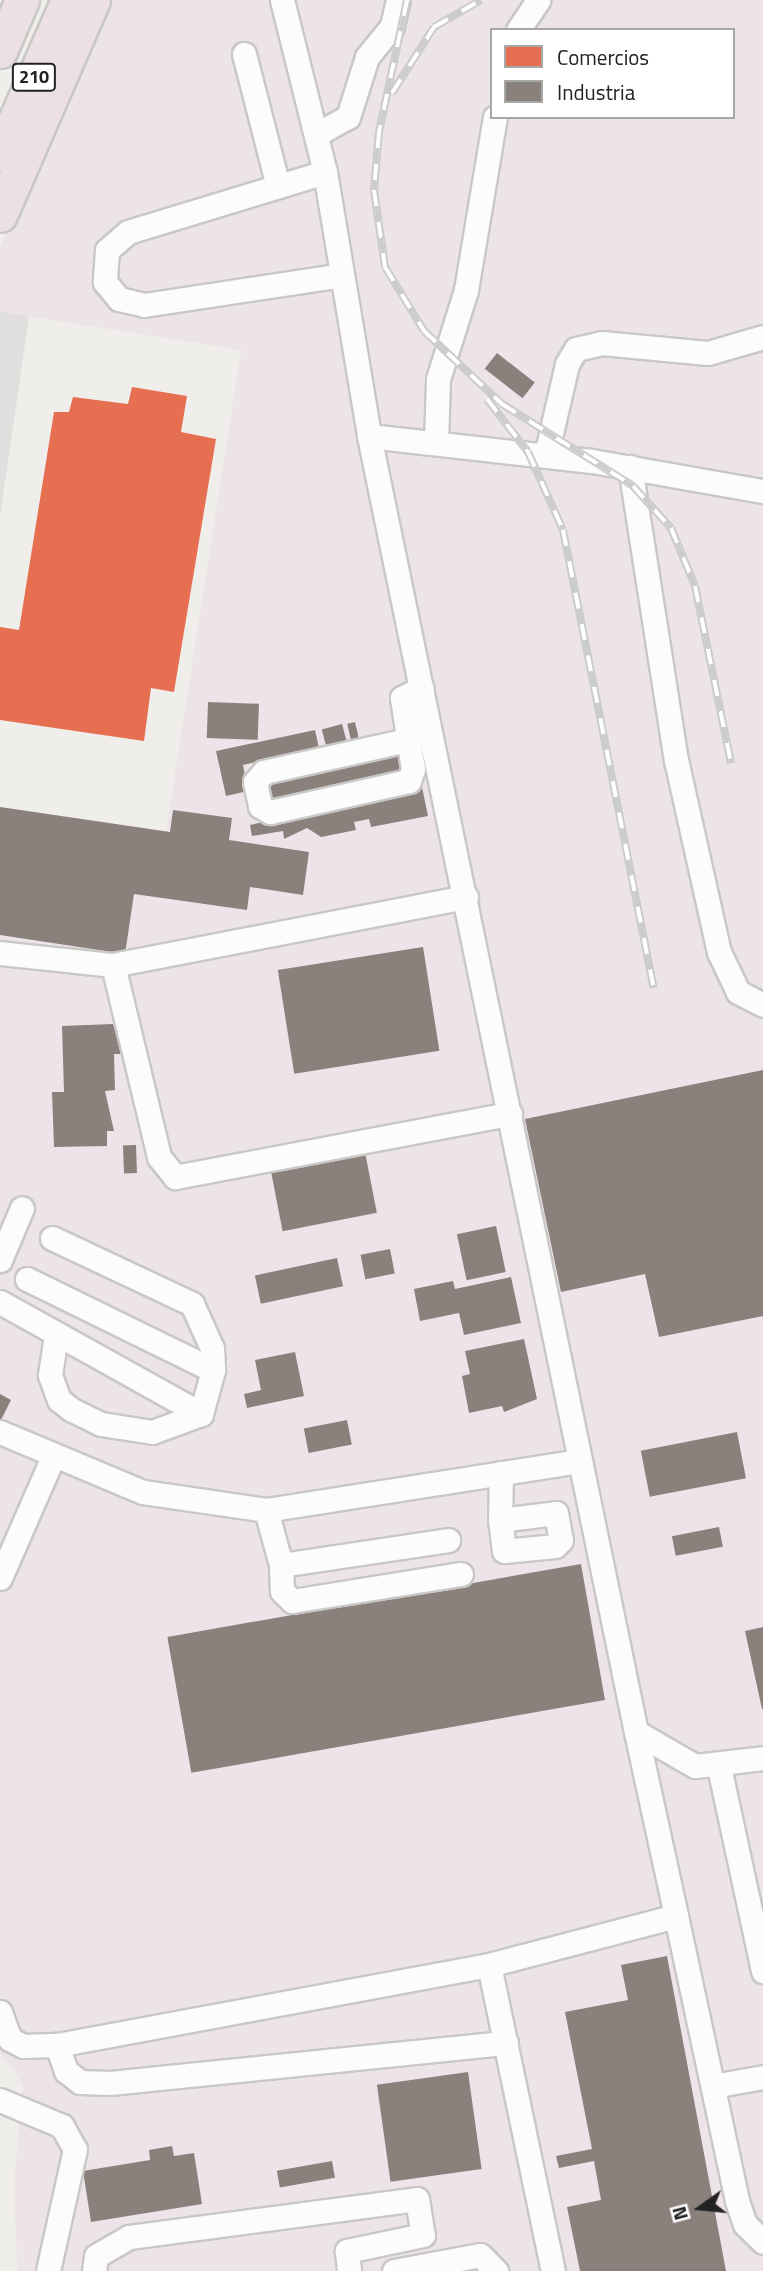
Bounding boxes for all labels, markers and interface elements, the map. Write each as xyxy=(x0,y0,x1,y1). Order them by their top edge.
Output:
legend xyxy=(490,28,735,119)
text: Comercios xyxy=(557,41,649,73)
road number: 210 xyxy=(11,62,57,92)
text: Industria xyxy=(557,76,635,108)
north arrow xyxy=(665,2173,735,2243)
text: N xyxy=(664,2203,695,2224)

